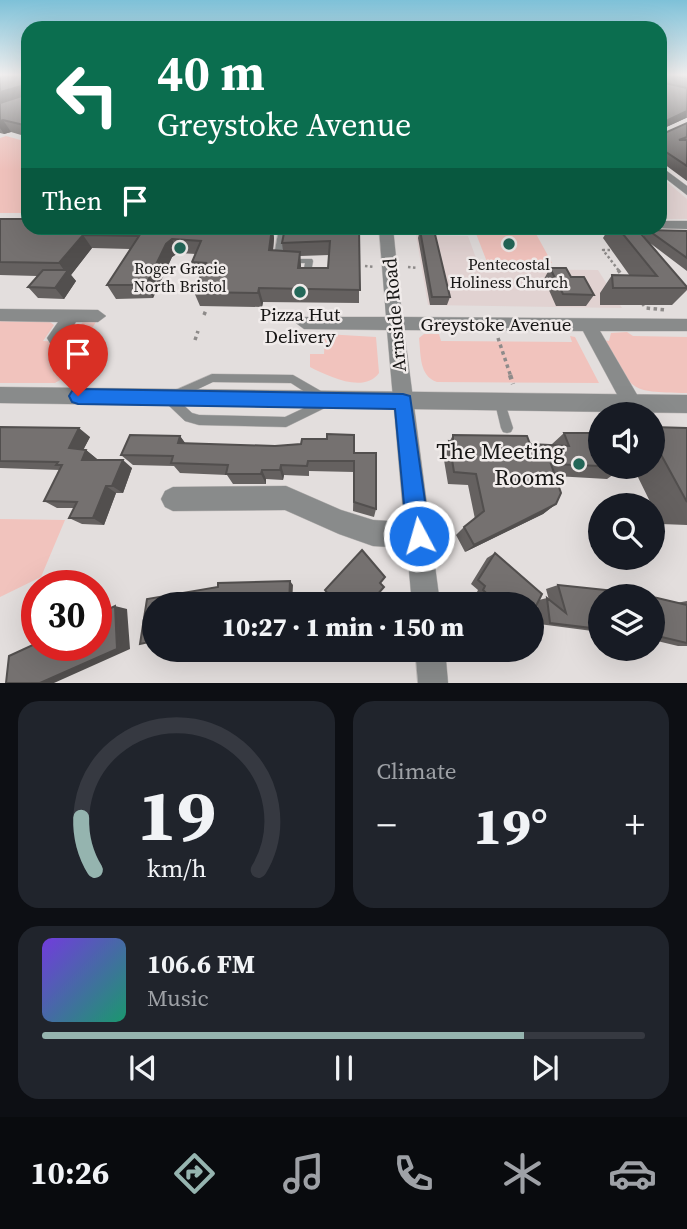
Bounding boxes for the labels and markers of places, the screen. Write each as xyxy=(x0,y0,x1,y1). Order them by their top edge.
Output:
marker: Pentecostal Holiness Church xyxy=(501,236,517,252)
marker: Roger Gracie North Bristol xyxy=(172,240,188,256)
place label: Pentecostal Holiness Church xyxy=(450,253,569,293)
place label: Roger Gracie North Bristol xyxy=(133,257,227,297)
marker: Pizza Hut Delivery xyxy=(292,284,308,300)
place label: Pizza Hut Delivery xyxy=(260,301,341,349)
pin xyxy=(48,324,108,396)
place label: The Meeting Rooms xyxy=(436,435,565,493)
marker: The Meeting Rooms xyxy=(571,456,587,472)

